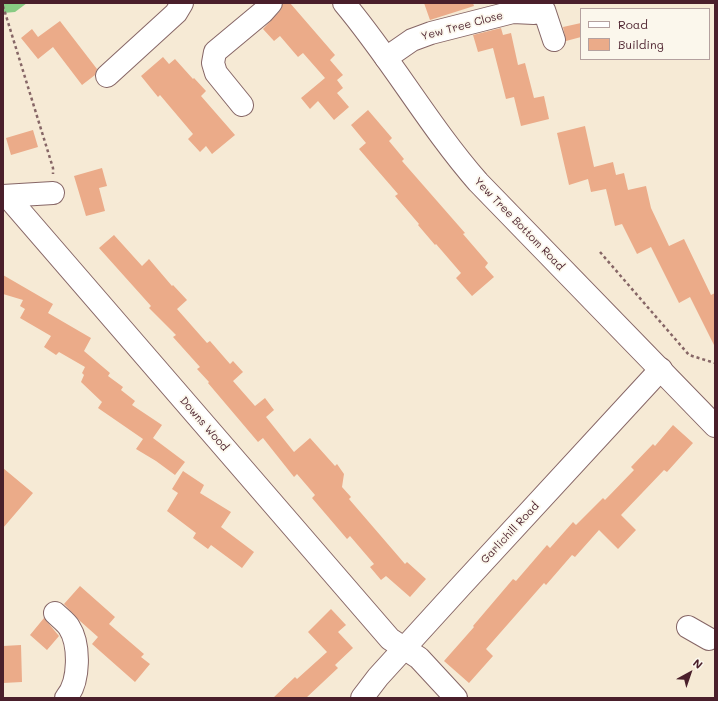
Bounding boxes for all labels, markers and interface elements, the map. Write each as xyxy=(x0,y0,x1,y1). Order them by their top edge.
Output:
legend xyxy=(580,8,710,60)
street label: Yew Tree Close xyxy=(420,9,504,43)
text: Road xyxy=(618,16,648,32)
text: Building xyxy=(618,36,664,52)
street label: Yew Tree Bottom Road xyxy=(471,175,567,273)
street label: Downs Wood xyxy=(177,394,231,454)
street label: Garlichill Road xyxy=(478,500,542,566)
north arrow xyxy=(670,653,710,693)
text: N xyxy=(690,655,706,672)

